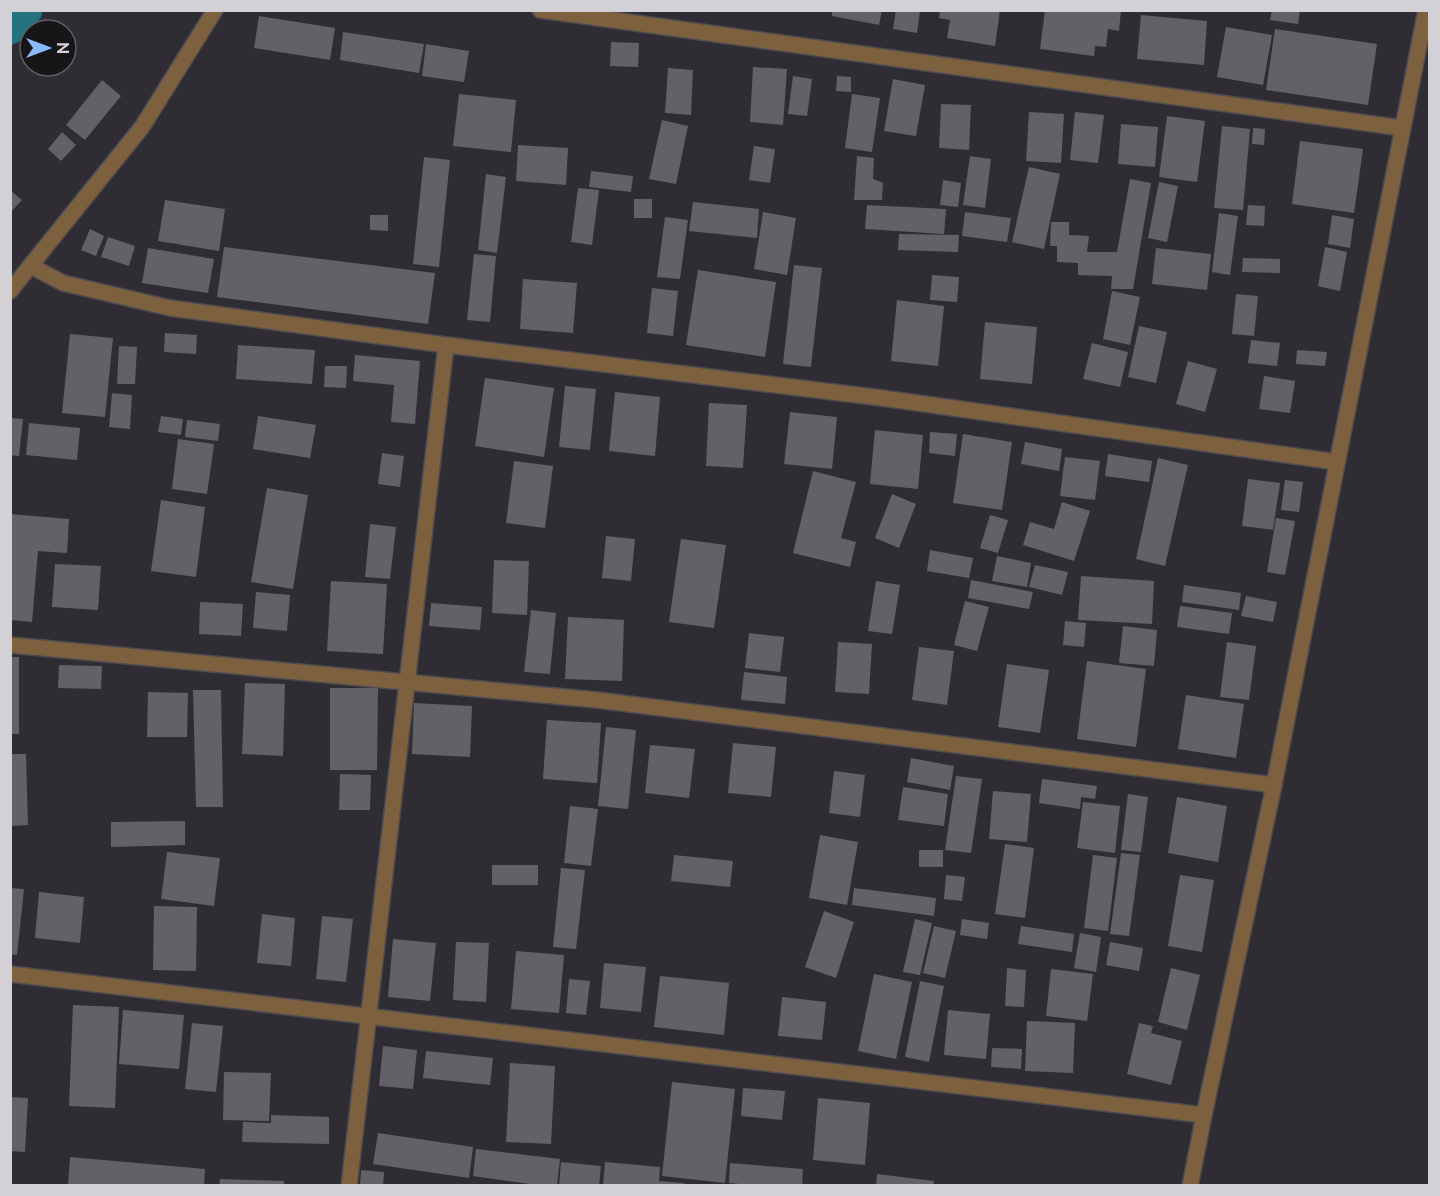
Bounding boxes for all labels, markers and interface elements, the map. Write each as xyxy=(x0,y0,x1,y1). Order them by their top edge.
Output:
north arrow xyxy=(18,18,78,78)
text: N xyxy=(53,42,72,54)

